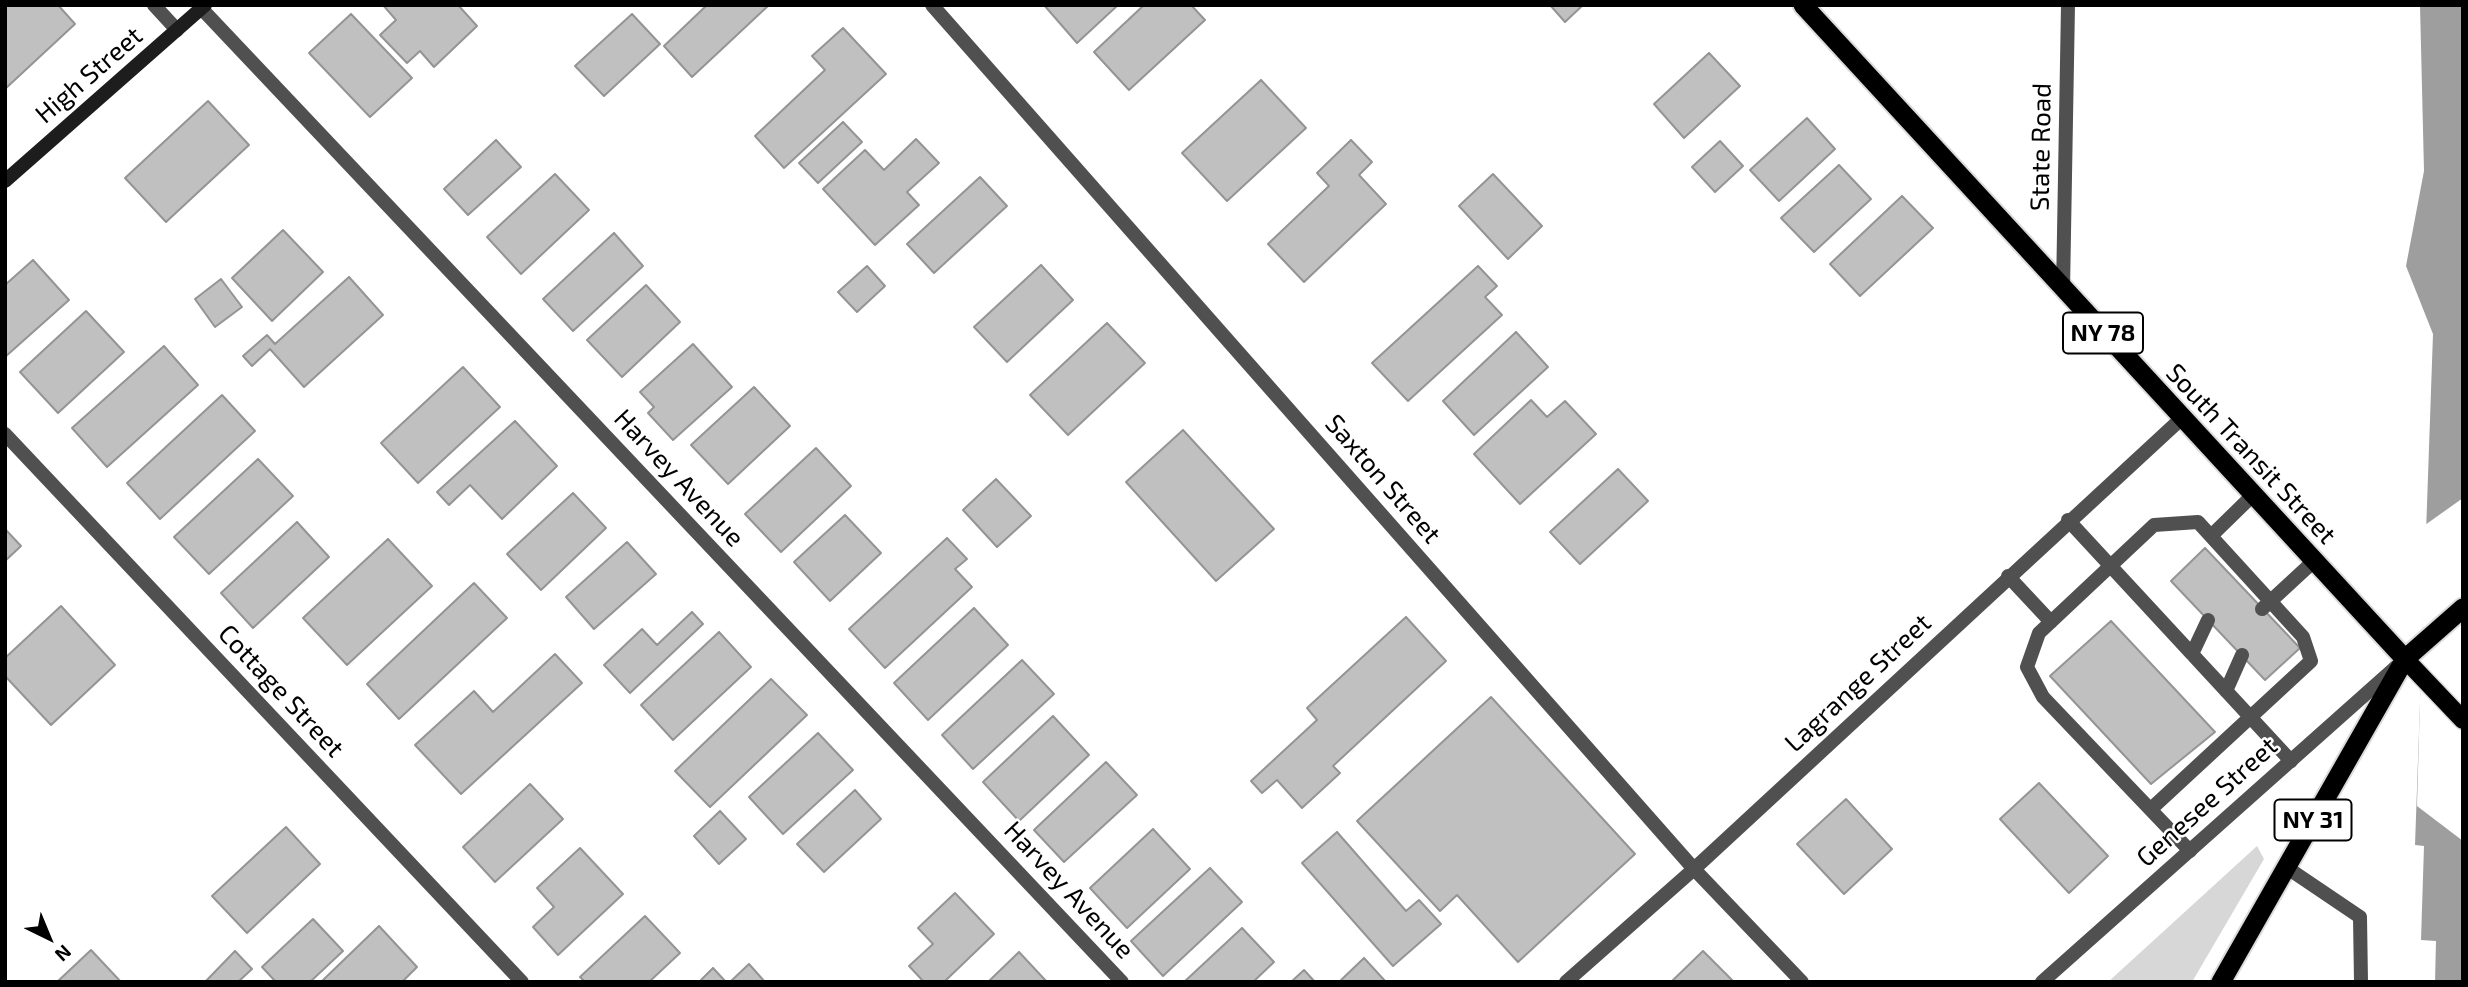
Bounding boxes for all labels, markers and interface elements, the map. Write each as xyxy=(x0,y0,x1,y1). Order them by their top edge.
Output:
street label: High Street xyxy=(29,20,149,130)
street label: State Road xyxy=(2024,83,2058,211)
road number: NY 78 xyxy=(2063,312,2143,354)
street label: South Transit Street xyxy=(2159,357,2343,551)
street label: Harvey Avenue xyxy=(607,403,751,553)
street label: Saxton Street xyxy=(1319,408,1447,550)
street label: Lagrange Street xyxy=(1778,607,1938,759)
street label: Cottage Street xyxy=(212,618,350,764)
street label: Genesee Street xyxy=(2130,731,2284,873)
road number: NY 31 xyxy=(2274,800,2352,840)
street label: Harvey Avenue xyxy=(997,815,1141,965)
north arrow xyxy=(14,903,84,973)
text: N xyxy=(51,941,77,967)

